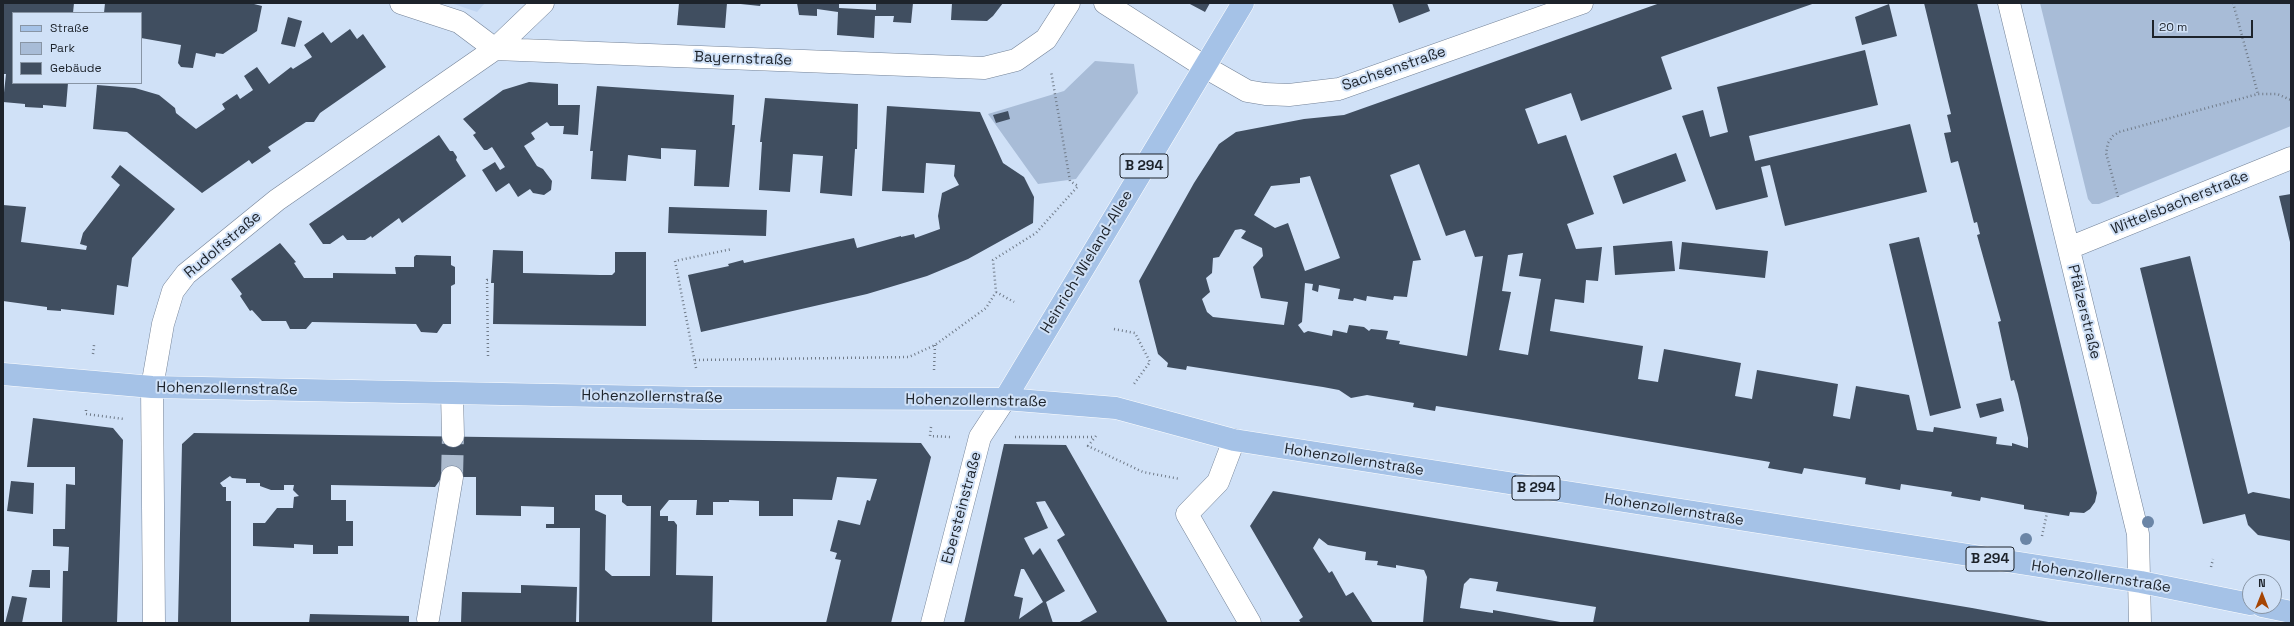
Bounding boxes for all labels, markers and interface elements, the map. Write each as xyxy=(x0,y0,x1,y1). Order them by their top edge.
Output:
legend xyxy=(12,12,142,84)
scale bar xyxy=(2154,12,2255,38)
text: 20 m xyxy=(2159,19,2187,35)
text: Straße xyxy=(50,20,89,36)
text: Park xyxy=(50,40,75,56)
street label: Sachsenstraße xyxy=(1340,43,1448,95)
street label: Bayernstraße xyxy=(694,48,792,70)
text: Gebäude xyxy=(50,60,102,76)
road number: B 294 xyxy=(1120,154,1168,178)
street label: Wittelsbacherstraße xyxy=(2109,167,2251,239)
street label: Heinrich-Wieland-Allee xyxy=(1037,187,1137,337)
street label: Rudolfstraße xyxy=(181,208,265,282)
street label: Pfälzerstraße xyxy=(2064,263,2104,361)
street label: Hohenzollernstraße xyxy=(156,379,298,399)
street label: Hohenzollernstraße xyxy=(581,387,723,407)
street label: Hohenzollernstraße xyxy=(905,391,1047,411)
street label: Hohenzollernstraße xyxy=(1283,440,1425,480)
street label: Ebersteinstraße xyxy=(938,450,986,566)
road number: B 294 xyxy=(1512,476,1560,500)
street label: Hohenzollernstraße xyxy=(1603,490,1745,530)
road number: B 294 xyxy=(1966,547,2014,571)
street label: Hohenzollernstraße xyxy=(2030,557,2172,597)
north arrow xyxy=(2242,574,2282,614)
text: N xyxy=(2258,576,2266,590)

